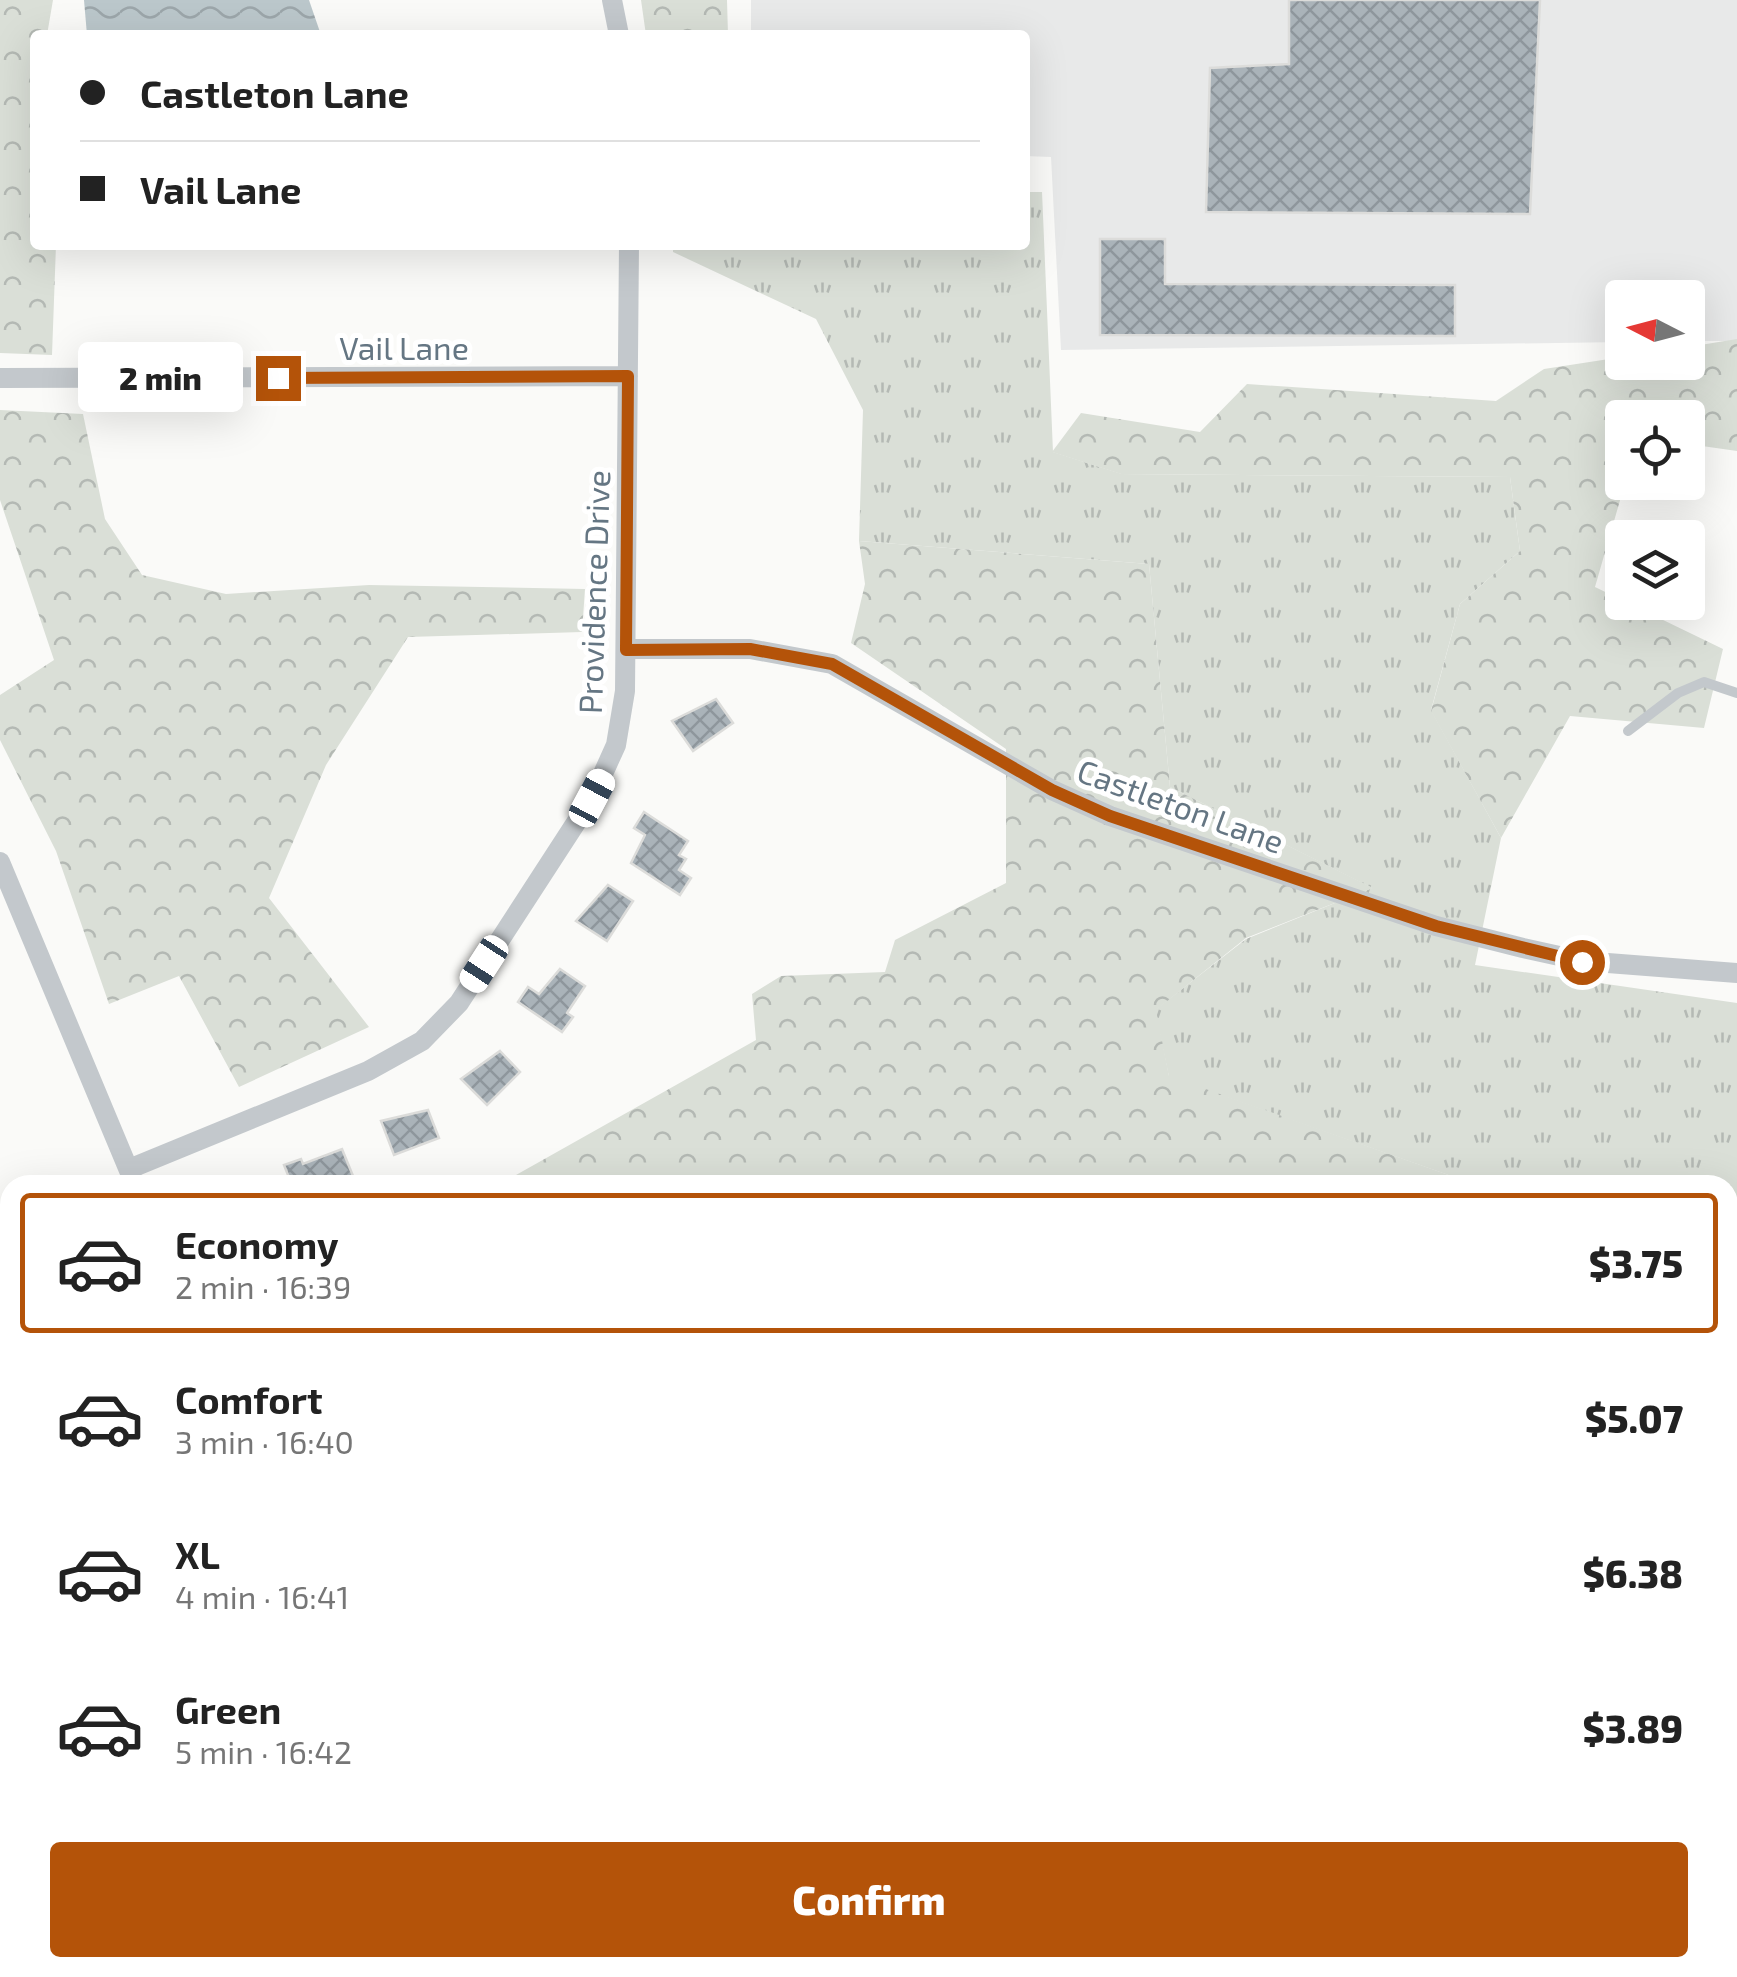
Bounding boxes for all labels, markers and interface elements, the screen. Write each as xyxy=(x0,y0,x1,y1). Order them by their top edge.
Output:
text: Castleton Lane xyxy=(140,70,409,116)
text: Vail Lane xyxy=(140,166,302,212)
north arrow xyxy=(1605,280,1705,380)
map controls xyxy=(1605,280,1705,620)
street label: Vail Lane xyxy=(339,328,469,366)
callout: 2 min xyxy=(78,343,243,413)
route end xyxy=(256,356,301,401)
text: 2 min xyxy=(119,358,202,396)
button: locate xyxy=(1605,400,1705,500)
street label: Providence Drive xyxy=(570,469,616,715)
button: layers xyxy=(1605,520,1705,620)
street label: Castleton Lane xyxy=(1073,750,1289,860)
car xyxy=(565,764,619,832)
car xyxy=(455,931,513,997)
route start xyxy=(1560,940,1605,985)
icon: car xyxy=(55,1218,145,1308)
text: Economy xyxy=(175,1221,339,1267)
text: $3.75 xyxy=(1589,1240,1683,1286)
text: 2 min · 16:39 xyxy=(175,1267,351,1305)
icon: car xyxy=(55,1373,145,1463)
text: Comfort xyxy=(175,1376,323,1422)
text: $5.07 xyxy=(1585,1395,1683,1441)
text: 3 min · 16:40 xyxy=(175,1422,354,1460)
icon: car xyxy=(55,1528,145,1618)
text: XL xyxy=(175,1531,220,1577)
text: $6.38 xyxy=(1582,1550,1683,1596)
text: 4 min · 16:41 xyxy=(175,1577,349,1615)
icon: car xyxy=(55,1683,145,1773)
text: Green xyxy=(175,1686,281,1732)
text: $3.89 xyxy=(1582,1705,1683,1751)
text: 5 min · 16:42 xyxy=(175,1732,352,1770)
button: Confirm xyxy=(50,1842,1688,1957)

